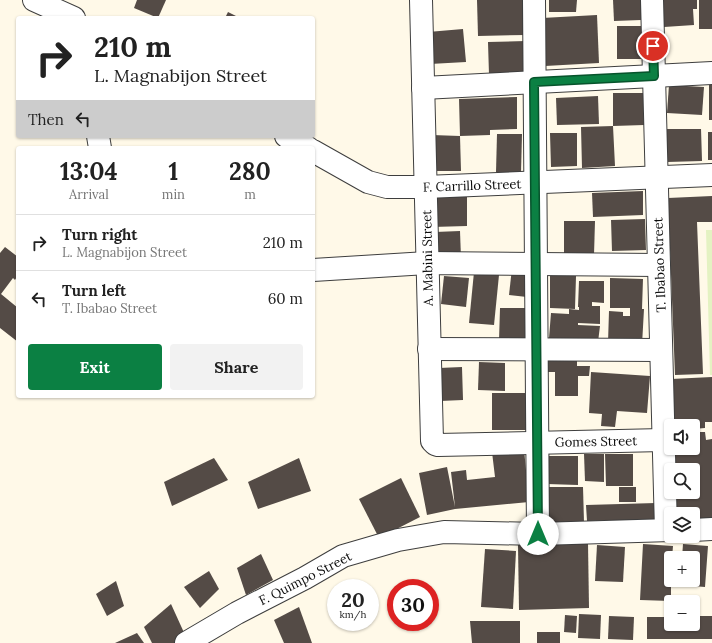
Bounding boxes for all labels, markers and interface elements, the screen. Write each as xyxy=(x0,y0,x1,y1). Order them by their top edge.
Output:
text: 210 m xyxy=(94,29,171,65)
pin xyxy=(636,29,670,63)
icon: right xyxy=(28,32,80,84)
icon: arrive xyxy=(642,35,664,57)
text: L. Magnabijon Street xyxy=(94,64,267,87)
icon: left xyxy=(72,108,94,130)
text: Then xyxy=(28,110,64,129)
text: 13:04 xyxy=(60,156,118,187)
text: 1 xyxy=(169,156,178,187)
text: 280 xyxy=(229,156,271,187)
street label: F. Carrillo Street xyxy=(422,175,522,196)
text: Arrival xyxy=(69,186,109,203)
text: min xyxy=(162,186,185,203)
text: m xyxy=(244,186,256,203)
street label: A. Mabini Street xyxy=(418,210,437,307)
street label: T. Ibabao Street xyxy=(649,217,670,313)
text: Turn right xyxy=(62,225,138,244)
icon: right xyxy=(28,232,50,254)
text: 210 m xyxy=(263,233,303,252)
text: L. Magnabijon Street xyxy=(62,244,187,261)
text: Turn left xyxy=(62,281,126,300)
icon: left xyxy=(28,288,50,310)
text: 60 m xyxy=(268,289,303,308)
text: T. Ibabao Street xyxy=(62,300,157,317)
button: Exit xyxy=(28,344,162,390)
button: Share xyxy=(170,344,303,390)
map controls xyxy=(664,419,700,631)
button: sound xyxy=(664,419,700,455)
street label: Gomes Street xyxy=(555,432,637,451)
button: search xyxy=(664,463,700,499)
button: layers xyxy=(664,507,700,543)
position arrow xyxy=(517,513,559,555)
street label: F. Quimpo Street xyxy=(256,548,355,609)
button: + xyxy=(664,551,700,587)
speed limit sign: 30 xyxy=(387,579,439,631)
text: 20 xyxy=(341,587,365,612)
button: − xyxy=(664,595,700,631)
text: km/h xyxy=(339,608,367,621)

